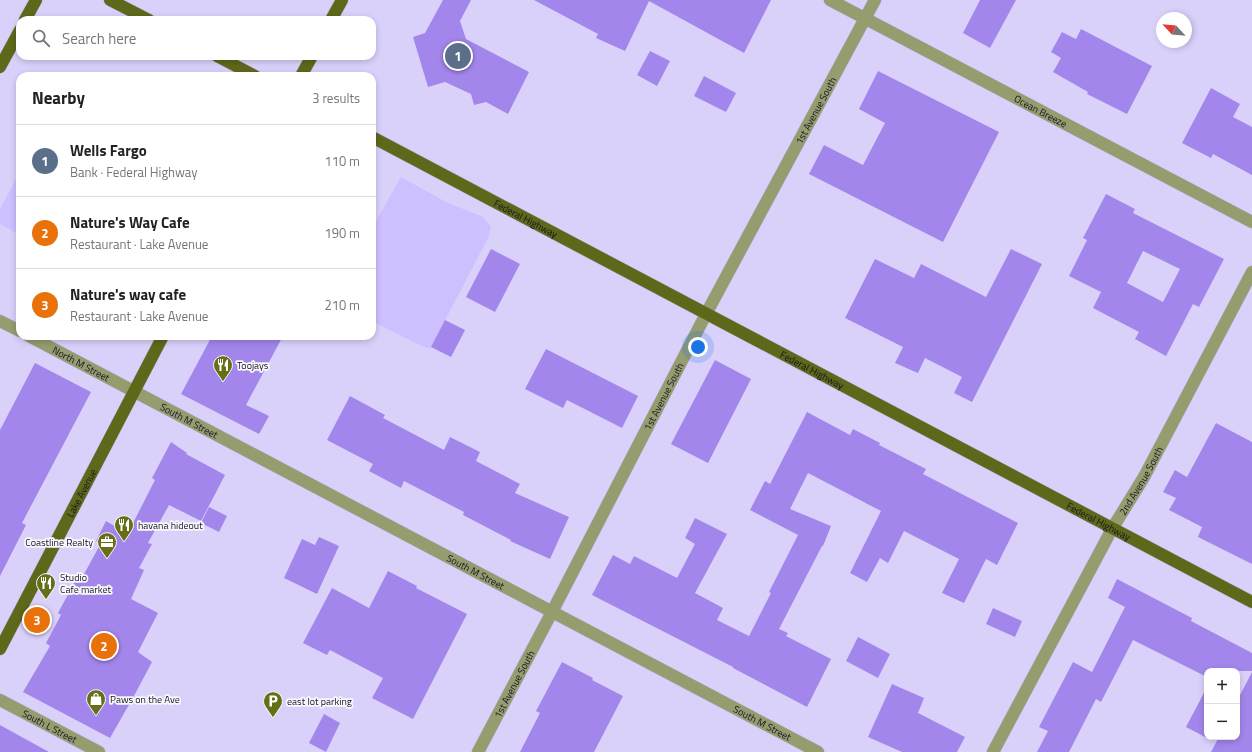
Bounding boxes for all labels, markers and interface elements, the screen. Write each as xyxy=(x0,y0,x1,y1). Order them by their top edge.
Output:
north arrow xyxy=(1156,12,1192,48)
search box xyxy=(16,16,376,60)
icon: search xyxy=(30,27,52,49)
text: Search here xyxy=(62,27,136,50)
pin: 1 xyxy=(445,41,471,71)
street label: 1st Avenue South xyxy=(791,74,840,147)
text: Nearby xyxy=(32,85,85,111)
text: 3 results xyxy=(312,88,360,108)
street label: Ocean Breeze xyxy=(1012,91,1070,131)
text: Wells Fargo xyxy=(70,139,147,162)
text: 1 xyxy=(41,151,49,171)
text: 110 m xyxy=(324,151,360,171)
text: Bank · Federal Highway xyxy=(70,162,198,182)
street label: Federal Highway xyxy=(491,195,561,241)
text: Nature's Way Cafe xyxy=(70,211,190,234)
text: 2 xyxy=(41,223,49,243)
text: 190 m xyxy=(324,223,360,243)
text: Restaurant · Lake Avenue xyxy=(70,234,208,254)
text: Nature's way cafe xyxy=(70,283,186,306)
text: 3 xyxy=(41,295,49,315)
text: 210 m xyxy=(324,295,360,315)
text: Restaurant · Lake Avenue xyxy=(70,306,208,326)
your location xyxy=(688,337,708,357)
street label: North M Street xyxy=(50,342,113,385)
street label: Federal Highway xyxy=(778,347,847,393)
restaurant icon: Toojays xyxy=(212,354,234,382)
place label: Toojays xyxy=(237,358,269,373)
street label: 1st Avenue South xyxy=(640,360,687,433)
street label: South M Street xyxy=(157,399,221,442)
street label: 2nd Avenue South xyxy=(1115,444,1166,518)
street label: Lake Avenue xyxy=(62,466,100,520)
street label: Federal Highway xyxy=(1064,498,1134,544)
restaurant icon: havana hideout xyxy=(113,514,135,542)
place label: havana hideout xyxy=(138,518,203,533)
office icon: Coastline Realty xyxy=(96,531,118,559)
place label: Coastline Realty xyxy=(25,535,93,550)
street label: South M Street xyxy=(444,550,508,593)
place label: Studio Cafe market xyxy=(60,570,111,597)
restaurant icon: Studio Cafe market xyxy=(35,572,57,600)
pin: 3 xyxy=(24,605,50,635)
pin: 2 xyxy=(91,631,117,661)
street label: 1st Avenue South xyxy=(490,648,538,720)
map controls xyxy=(1204,668,1240,740)
button: + xyxy=(1204,668,1240,704)
shop icon: Paws on the Ave xyxy=(85,688,107,716)
parking icon: east lot parking xyxy=(262,690,284,718)
place label: Paws on the Ave xyxy=(110,692,180,707)
place label: east lot parking xyxy=(287,694,352,709)
street label: South M Street xyxy=(731,701,794,744)
button: − xyxy=(1204,704,1240,740)
street label: South L Street xyxy=(20,705,80,747)

